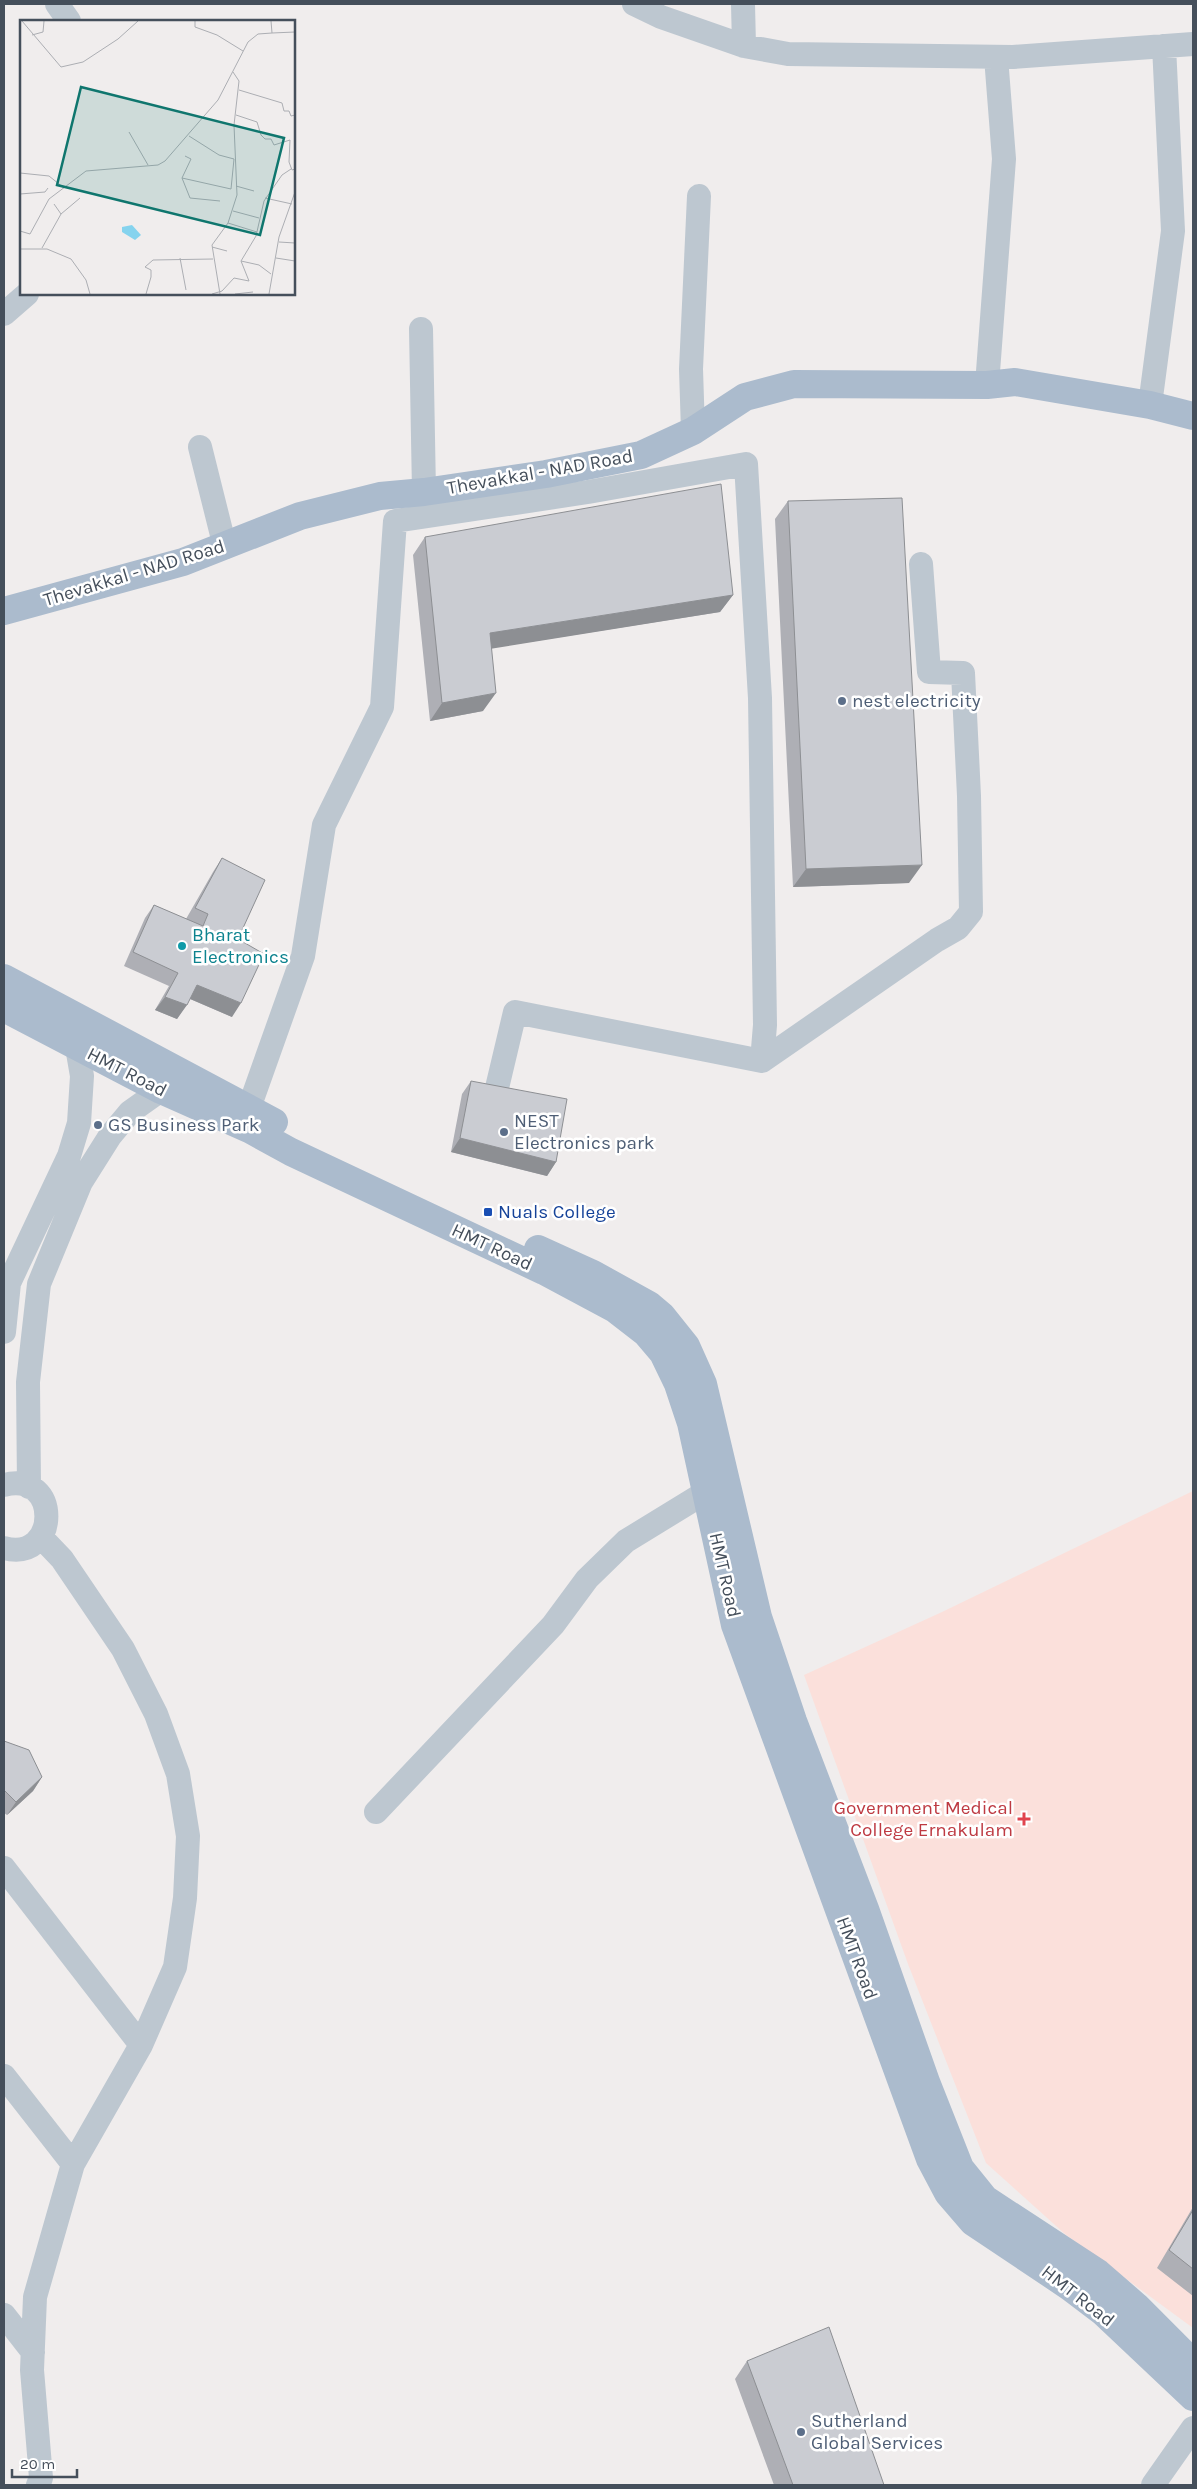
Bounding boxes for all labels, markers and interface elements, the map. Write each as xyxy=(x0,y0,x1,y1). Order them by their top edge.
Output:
inset map xyxy=(20,20,295,295)
street label: Thevakkal - NAD Road xyxy=(445,445,635,499)
street label: Thevakkal - NAD Road xyxy=(41,535,227,611)
place label: nest electricity xyxy=(852,690,981,712)
marker: nest electricity xyxy=(836,695,848,707)
place label: Bharat Electronics xyxy=(192,924,289,968)
marker: Bharat Electronics xyxy=(176,940,188,952)
street label: HMT Road xyxy=(83,1043,171,1101)
place label: NEST Electronics park xyxy=(514,1110,655,1154)
place label: GS Business Park xyxy=(108,1114,260,1136)
marker: GS Business Park xyxy=(92,1119,104,1131)
marker: NEST Electronics park xyxy=(498,1126,510,1138)
place label: Nuals College xyxy=(498,1201,616,1223)
marker: Nuals College xyxy=(482,1206,494,1218)
street label: HMT Road xyxy=(448,1219,536,1275)
street label: HMT Road xyxy=(705,1530,745,1620)
place label: Government Medical College Ernakulam xyxy=(834,1797,1013,1841)
marker: Government Medical College Ernakulam xyxy=(1017,1812,1031,1826)
street label: HMT Road xyxy=(832,1914,882,2002)
street label: HMT Road xyxy=(1037,2261,1119,2331)
place label: Sutherland Global Services xyxy=(811,2410,943,2454)
marker: Sutherland Global Services xyxy=(795,2426,807,2438)
scale bar xyxy=(12,2446,78,2478)
text: 20 m xyxy=(20,2455,55,2473)

